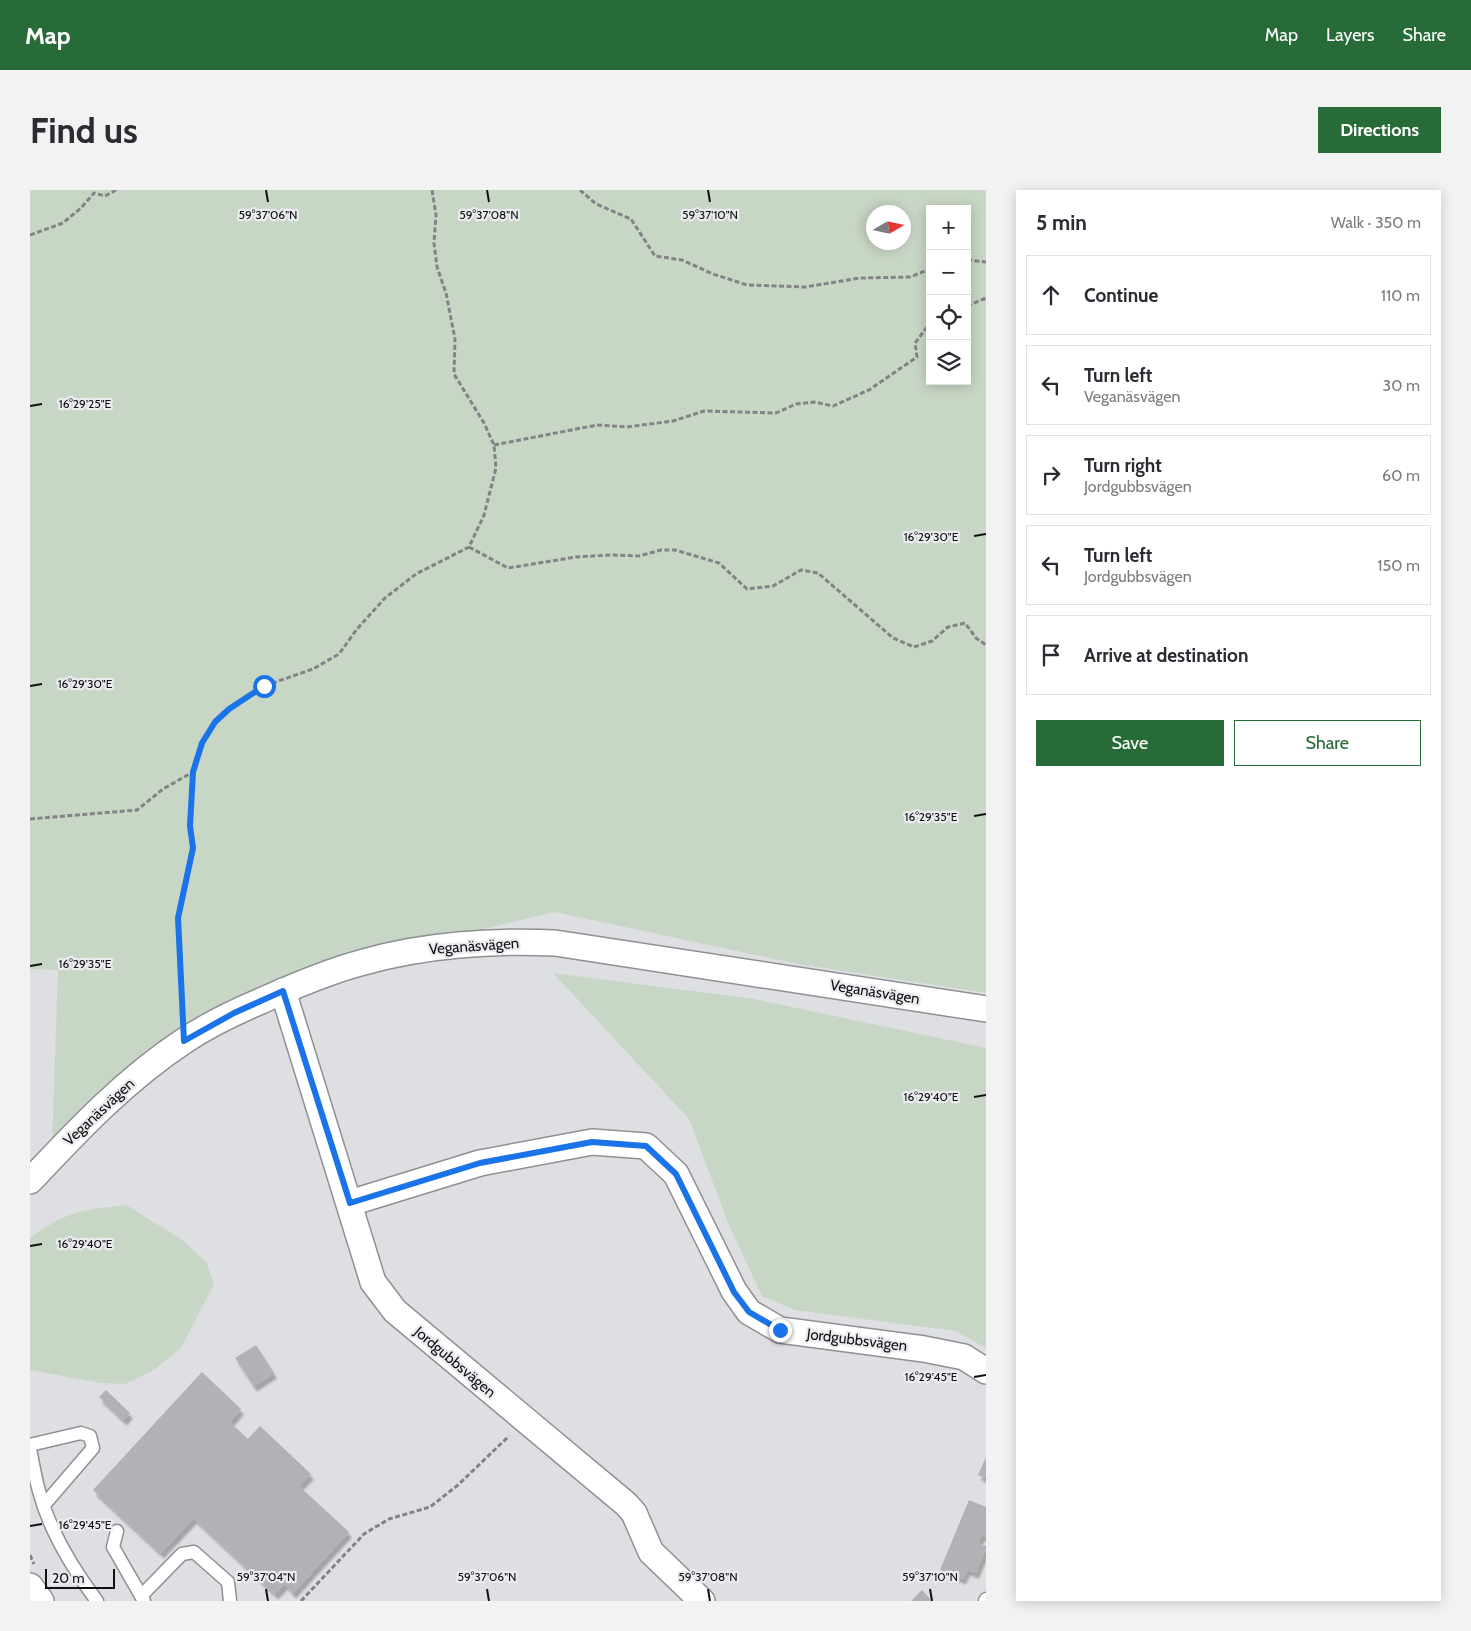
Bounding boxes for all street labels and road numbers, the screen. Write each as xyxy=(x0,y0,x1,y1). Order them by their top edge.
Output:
street label: Veganäsvägen xyxy=(428,934,520,958)
street label: Veganäsvägen xyxy=(829,976,921,1008)
street label: Veganäsvägen xyxy=(60,1075,138,1149)
street label: Jordgubbsvägen xyxy=(410,1322,499,1401)
street label: Jordgubbsvägen xyxy=(805,1325,908,1355)

